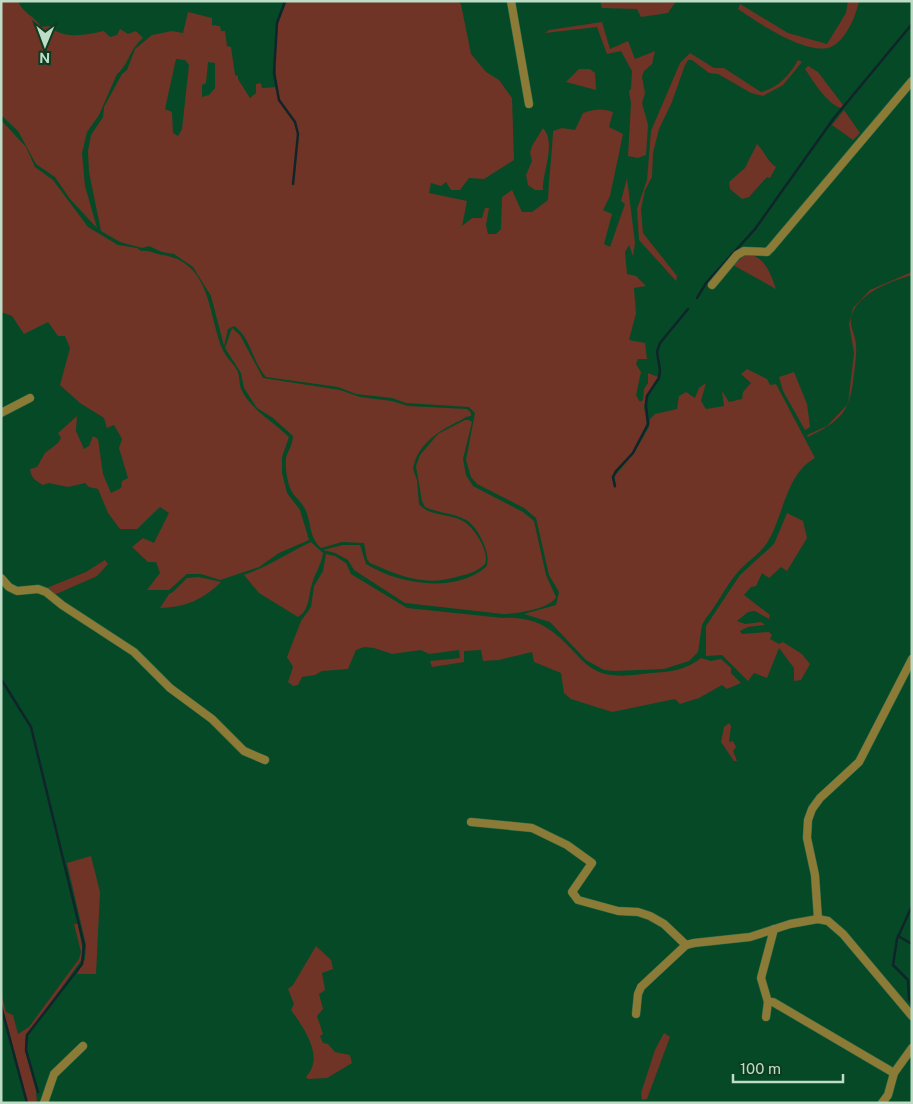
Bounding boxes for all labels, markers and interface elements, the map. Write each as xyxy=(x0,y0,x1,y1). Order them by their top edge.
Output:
north arrow xyxy=(20,20,70,70)
text: N xyxy=(39,50,50,66)
scale bar xyxy=(733,1052,843,1084)
text: 100 m xyxy=(740,1060,781,1077)

